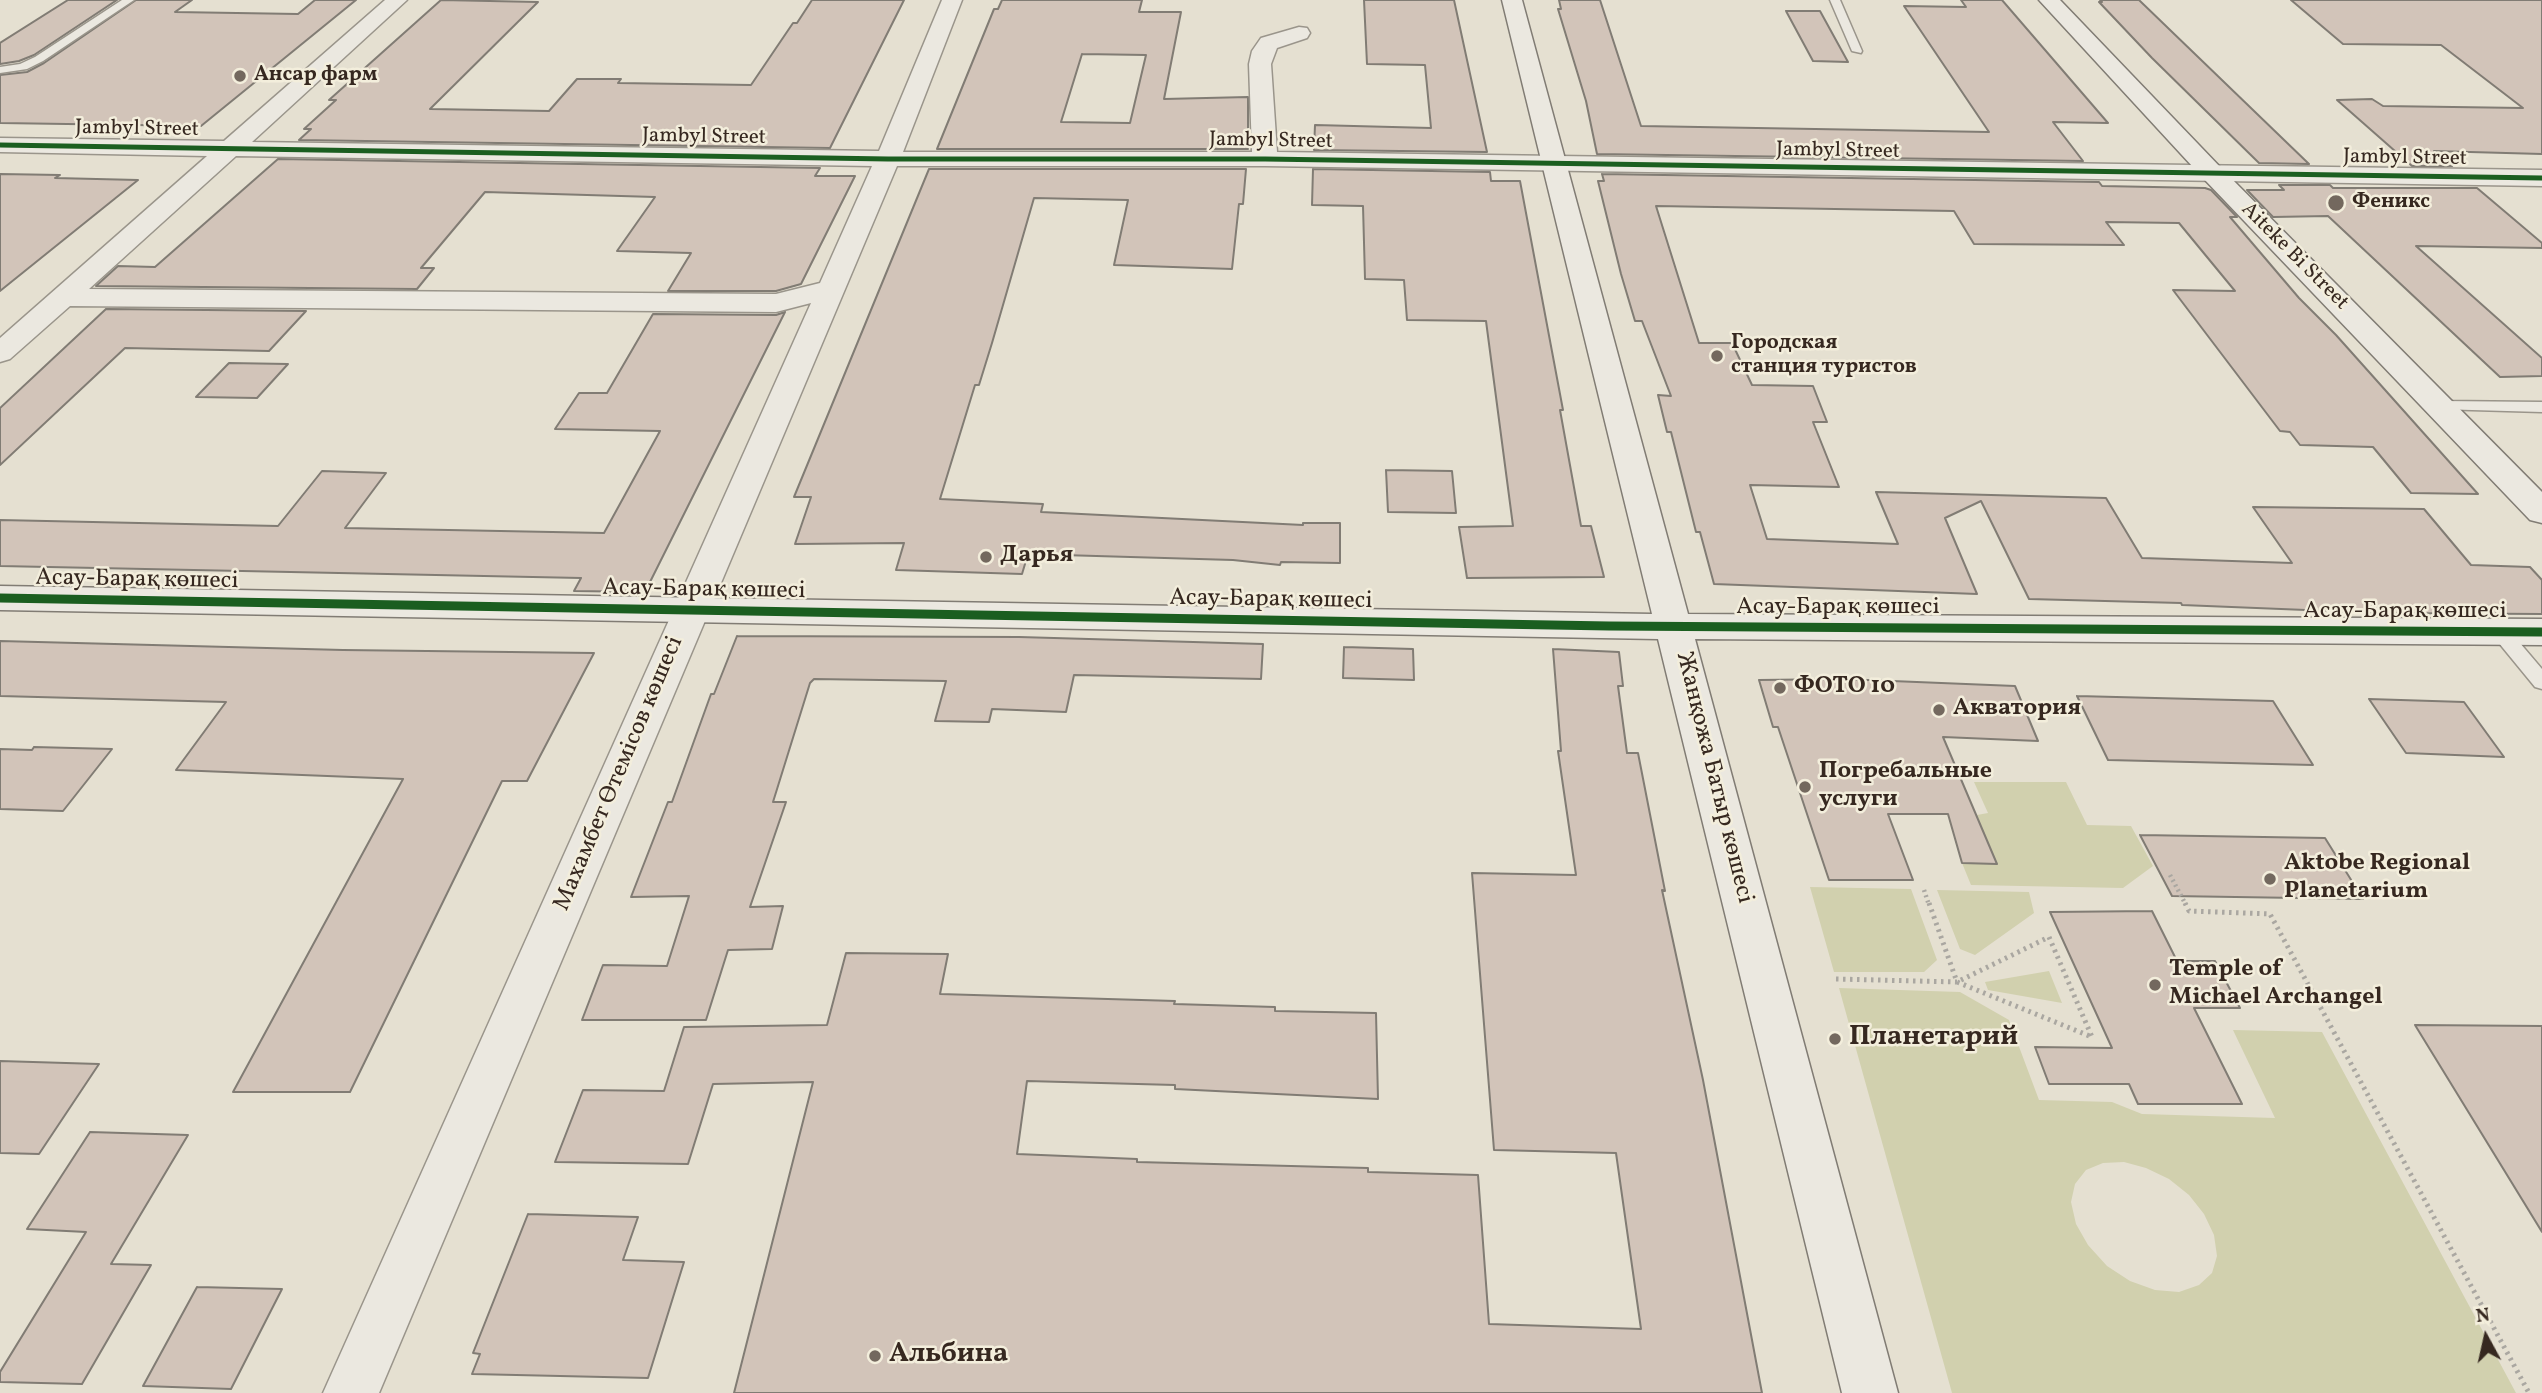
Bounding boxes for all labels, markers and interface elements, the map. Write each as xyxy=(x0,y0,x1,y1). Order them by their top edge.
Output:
place label: Ансар фарм xyxy=(254,63,377,89)
marker: Ансар фарм xyxy=(232,68,248,84)
street label: Jambyl Street xyxy=(75,116,199,144)
street label: Jambyl Street xyxy=(642,124,766,152)
street label: Jambyl Street xyxy=(1209,128,1333,156)
street label: Jambyl Street xyxy=(1776,138,1900,166)
street label: Jambyl Street xyxy=(2343,145,2467,173)
place label: Феникс xyxy=(2352,190,2430,216)
marker: Феникс xyxy=(2326,193,2346,213)
street label: Aiteke Bi Street xyxy=(2235,198,2353,316)
place label: Городская станция туристов xyxy=(1731,331,1917,381)
marker: Городская станция туристов xyxy=(1709,348,1725,364)
place label: Дарья xyxy=(1000,543,1073,571)
marker: Дарья xyxy=(978,549,994,565)
street label: Асау-Барақ көшесі xyxy=(35,565,239,597)
street label: Асау-Барақ көшесі xyxy=(602,575,806,607)
street label: Асау-Барақ көшесі xyxy=(1169,585,1373,617)
street label: Асау-Барақ көшесі xyxy=(1736,595,1940,623)
street label: Асау-Барақ көшесі xyxy=(2303,599,2507,627)
street label: Махамбет Өтемісов көшесі xyxy=(549,632,691,916)
street label: Жанқожа Батыр көшесі xyxy=(1668,649,1758,907)
place label: ФОТО 10 xyxy=(1794,674,1895,702)
marker: ФОТО 10 xyxy=(1772,680,1788,696)
place label: Акватория xyxy=(1953,696,2081,724)
marker: Акватория xyxy=(1931,702,1947,718)
place label: Погребальные услуги xyxy=(1819,759,1992,815)
marker: Погребальные услуги xyxy=(1797,779,1813,795)
place label: Aktobe Regional Planetarium xyxy=(2284,851,2470,907)
marker: Aktobe Regional Planetarium xyxy=(2262,871,2278,887)
place label: Temple of Michael Archangel xyxy=(2169,957,2383,1013)
marker: Temple of Michael Archangel xyxy=(2147,977,2163,993)
place label: Планетарий xyxy=(1849,1022,2018,1056)
marker: Планетарий xyxy=(1827,1031,1843,1047)
north arrow xyxy=(2451,1302,2521,1372)
text: N xyxy=(2474,1302,2492,1330)
place label: Альбина xyxy=(889,1339,1008,1373)
marker: Альбина xyxy=(867,1348,883,1364)

